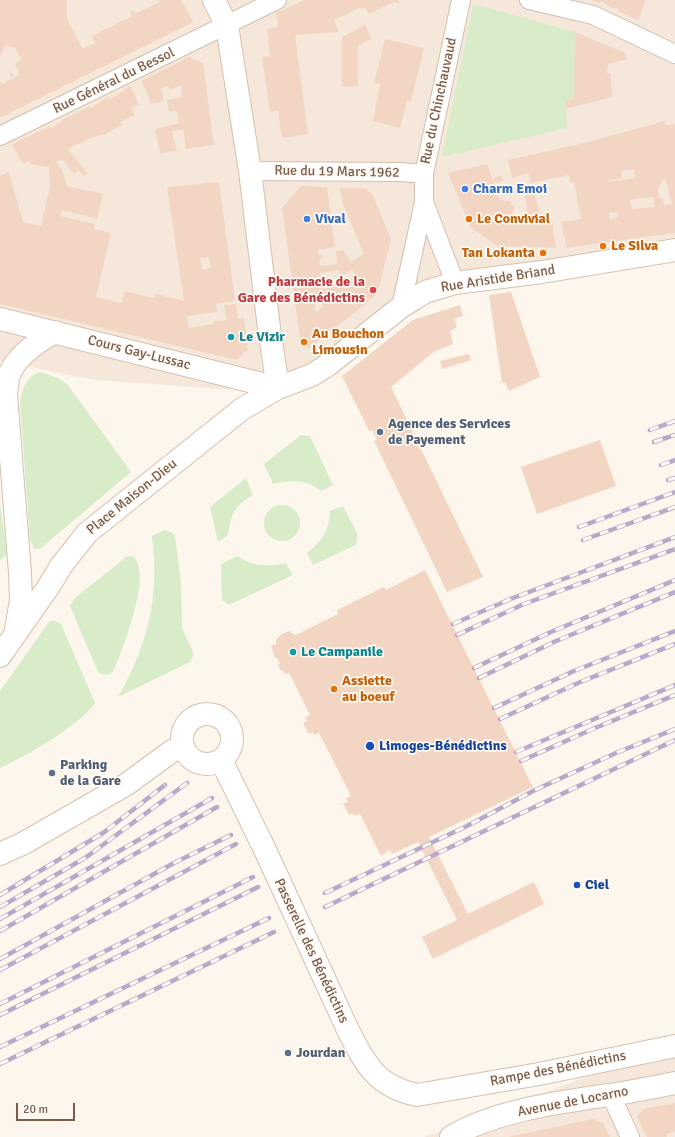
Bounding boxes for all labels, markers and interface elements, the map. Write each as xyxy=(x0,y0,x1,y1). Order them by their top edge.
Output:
street label: Rue du Chinchauvaud xyxy=(417,36,461,166)
street label: Rue Général du Bessol xyxy=(51,44,177,118)
street label: Rue du 19 Mars 1962 xyxy=(274,163,400,181)
place label: Charm Emoi xyxy=(473,181,547,197)
marker: Charm Emoi xyxy=(460,184,470,194)
place label: Vival xyxy=(315,211,346,227)
place label: Le Convivial xyxy=(477,211,550,227)
marker: Vival xyxy=(302,214,312,224)
marker: Le Convivial xyxy=(464,214,474,224)
place label: Le Silva xyxy=(611,238,658,254)
marker: Le Silva xyxy=(598,241,608,251)
place label: Tan Lokanta xyxy=(462,245,535,261)
marker: Tan Lokanta xyxy=(538,248,548,258)
street label: Rue Aristide Briand xyxy=(440,262,556,296)
place label: Pharmacie de la Gare des Bénédictins xyxy=(238,274,365,306)
marker: Pharmacie de la Gare des Bénédictins xyxy=(368,285,378,295)
place label: Au Bouchon Limousin xyxy=(312,326,384,358)
place label: Le Vizir xyxy=(239,329,285,345)
street label: Cours Gay-Lussac xyxy=(86,332,192,374)
marker: Le Vizir xyxy=(226,332,236,342)
marker: Au Bouchon Limousin xyxy=(299,337,309,347)
place label: Agence des Services de Payement xyxy=(388,416,510,448)
marker: Agence des Services de Payement xyxy=(375,427,385,437)
street label: Place Maison-Dieu xyxy=(83,455,181,539)
place label: Le Campanile xyxy=(301,644,383,660)
marker: Le Campanile xyxy=(288,647,298,657)
place label: Assiette au boeuf xyxy=(342,673,394,706)
marker: Assiette au boeuf xyxy=(329,684,339,694)
place label: Limoges-Bénédictins xyxy=(379,738,507,754)
marker: Limoges-Bénédictins xyxy=(364,740,376,752)
place label: Parking de la Gare xyxy=(60,757,121,790)
marker: Parking de la Gare xyxy=(47,768,57,778)
street label: Passerelle des Bénédictins xyxy=(270,876,352,1026)
place label: Ciel xyxy=(585,877,609,893)
marker: Ciel xyxy=(572,880,582,890)
place label: Jourdan xyxy=(296,1045,345,1061)
marker: Jourdan xyxy=(283,1048,293,1058)
street label: Rampe des Bénédictins xyxy=(489,1048,627,1090)
street label: Avenue de Locarno xyxy=(516,1083,630,1121)
scale bar xyxy=(18,1095,77,1121)
text: 20 m xyxy=(23,1102,48,1117)

